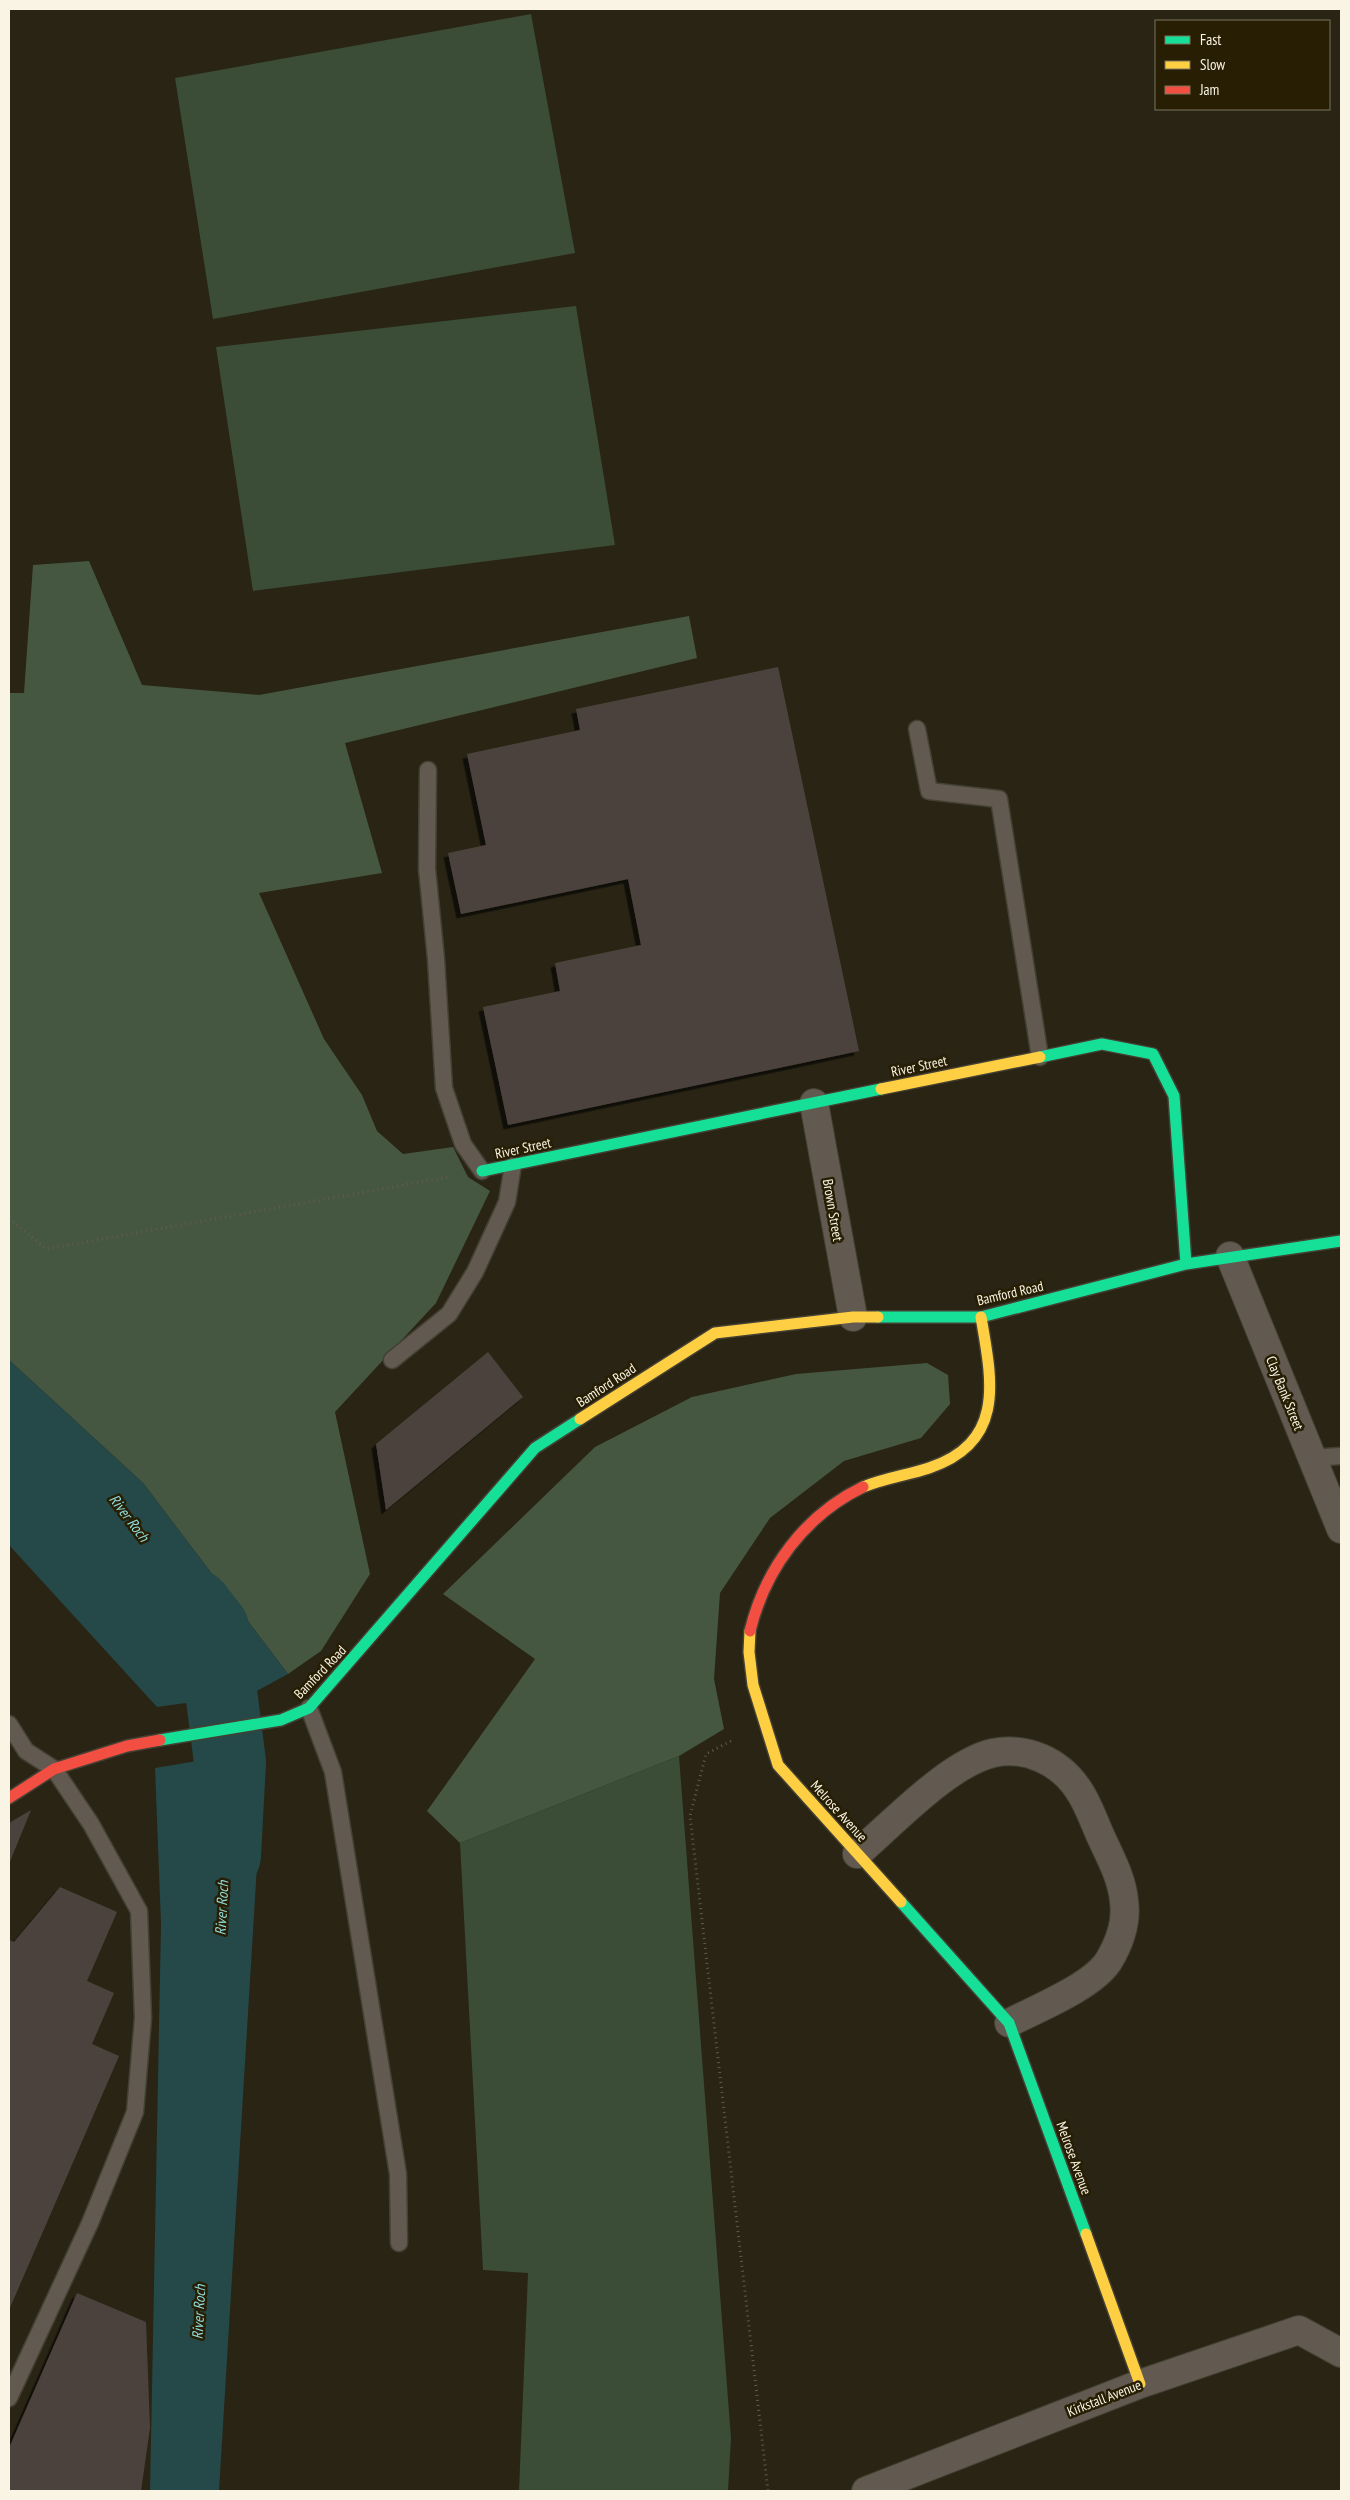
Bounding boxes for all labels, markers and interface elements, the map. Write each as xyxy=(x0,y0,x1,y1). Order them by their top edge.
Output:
legend xyxy=(1155,20,1330,110)
text: Fast xyxy=(1200,30,1221,49)
text: Slow xyxy=(1200,55,1225,74)
text: Jam xyxy=(1199,80,1219,99)
street label: River Street xyxy=(889,1051,949,1081)
street label: River Street xyxy=(493,1133,553,1163)
street label: Brown Street xyxy=(819,1178,847,1243)
street label: Bamford Road xyxy=(975,1277,1045,1309)
street label: Clay Bank Street xyxy=(1262,1353,1308,1433)
street label: Bamford Road xyxy=(573,1359,639,1411)
water label: River Roch xyxy=(105,1490,154,1546)
street label: Bamford Road xyxy=(290,1641,350,1703)
street label: Melrose Avenue xyxy=(807,1777,871,1846)
water label: River Roch xyxy=(211,1879,232,1936)
street label: Melrose Avenue xyxy=(1052,2119,1096,2197)
water label: River Roch xyxy=(188,2283,209,2340)
street label: Kirkstall Avenue xyxy=(1064,2376,1144,2420)

